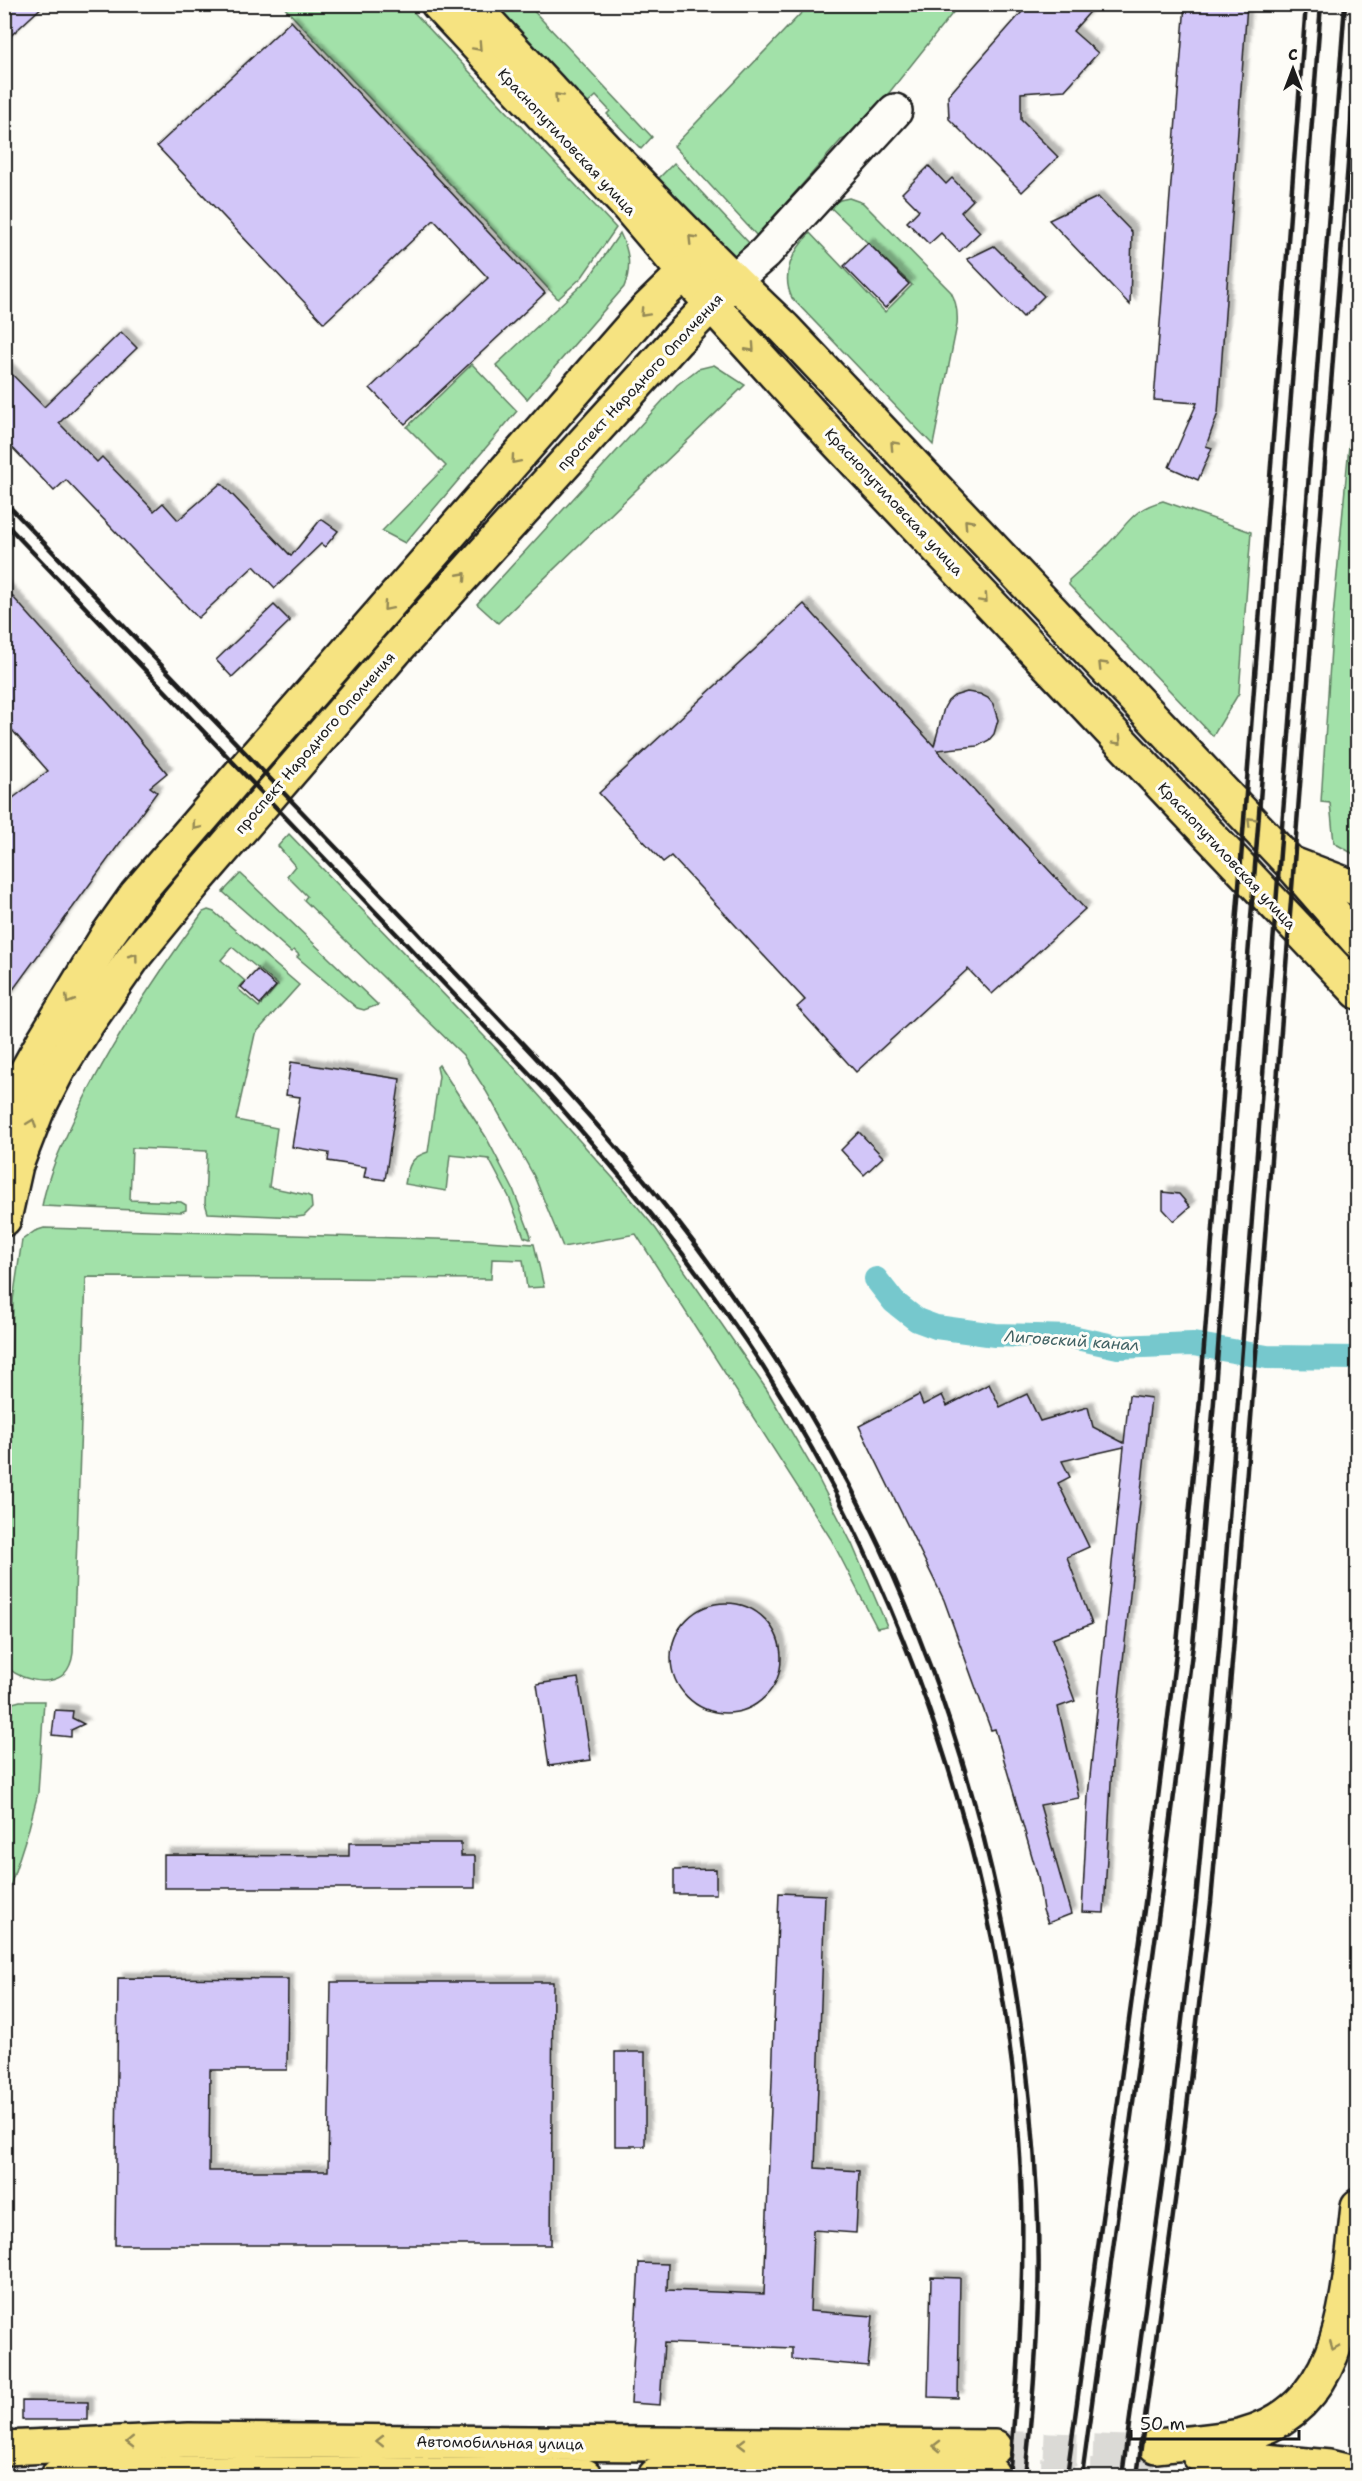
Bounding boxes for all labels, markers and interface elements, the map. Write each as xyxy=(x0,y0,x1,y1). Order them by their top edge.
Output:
north arrow xyxy=(1263,39,1323,99)
one-way arrow xyxy=(471,40,482,51)
text: С xyxy=(1288,44,1298,65)
street label: Краснопутиловская улица xyxy=(493,64,641,220)
one-way arrow xyxy=(554,94,565,104)
one-way arrow xyxy=(689,235,700,246)
street label: проспект Народного Ополчения xyxy=(553,289,727,475)
one-way arrow xyxy=(640,306,651,317)
one-way arrow xyxy=(744,342,755,352)
street label: Краснопутиловская улица xyxy=(820,424,968,580)
one-way arrow xyxy=(890,442,901,452)
one-way arrow xyxy=(511,453,522,464)
one-way arrow xyxy=(964,519,975,530)
one-way arrow xyxy=(456,572,467,583)
one-way arrow xyxy=(977,592,988,602)
one-way arrow xyxy=(383,600,394,611)
street label: проспект Народного Ополчения xyxy=(230,648,400,838)
one-way arrow xyxy=(1098,661,1109,672)
one-way arrow xyxy=(1111,734,1122,744)
street label: Краснопутиловская улица xyxy=(1153,778,1301,934)
one-way arrow xyxy=(1247,818,1258,829)
one-way arrow xyxy=(192,819,203,830)
one-way arrow xyxy=(127,953,138,964)
one-way arrow xyxy=(64,994,76,1004)
one-way arrow xyxy=(25,1118,38,1129)
water label: Лиговский канал xyxy=(1003,1325,1140,1356)
one-way arrow xyxy=(1329,2340,1341,2351)
scale bar xyxy=(1131,2403,1299,2441)
text: 50 m xyxy=(1140,2412,1185,2436)
street label: Автомобильная улица xyxy=(416,2432,584,2454)
one-way arrow xyxy=(126,2435,135,2448)
one-way arrow xyxy=(376,2435,385,2447)
one-way arrow xyxy=(737,2438,746,2450)
one-way arrow xyxy=(932,2440,941,2453)

